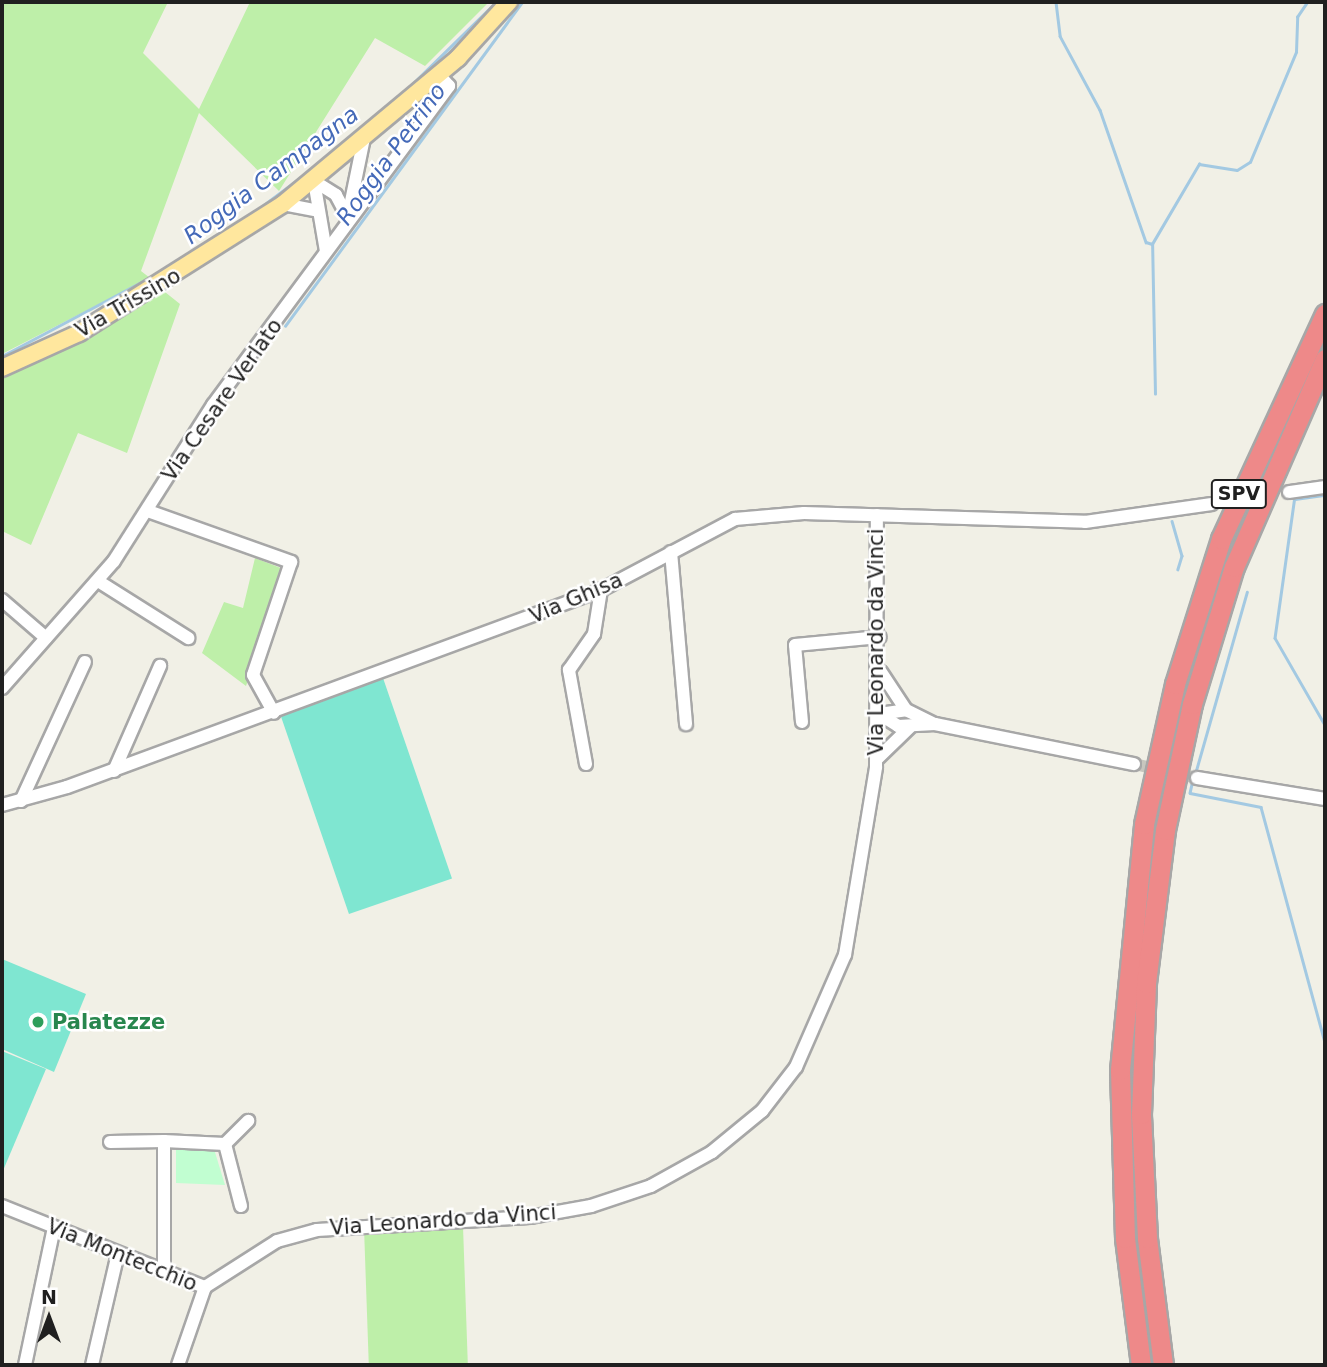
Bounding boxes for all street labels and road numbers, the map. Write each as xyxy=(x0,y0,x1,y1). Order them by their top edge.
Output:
street label: Via Trissino xyxy=(71,263,185,343)
street label: Via Cesare Verlato xyxy=(156,314,288,486)
road number: SPV xyxy=(1209,478,1269,509)
street label: Via Leonardo da Vinci xyxy=(863,529,889,755)
street label: Via Ghisa xyxy=(526,567,626,629)
street label: Via Leonardo da Vinci xyxy=(329,1200,557,1240)
street label: Via Montecchio xyxy=(43,1213,201,1297)

